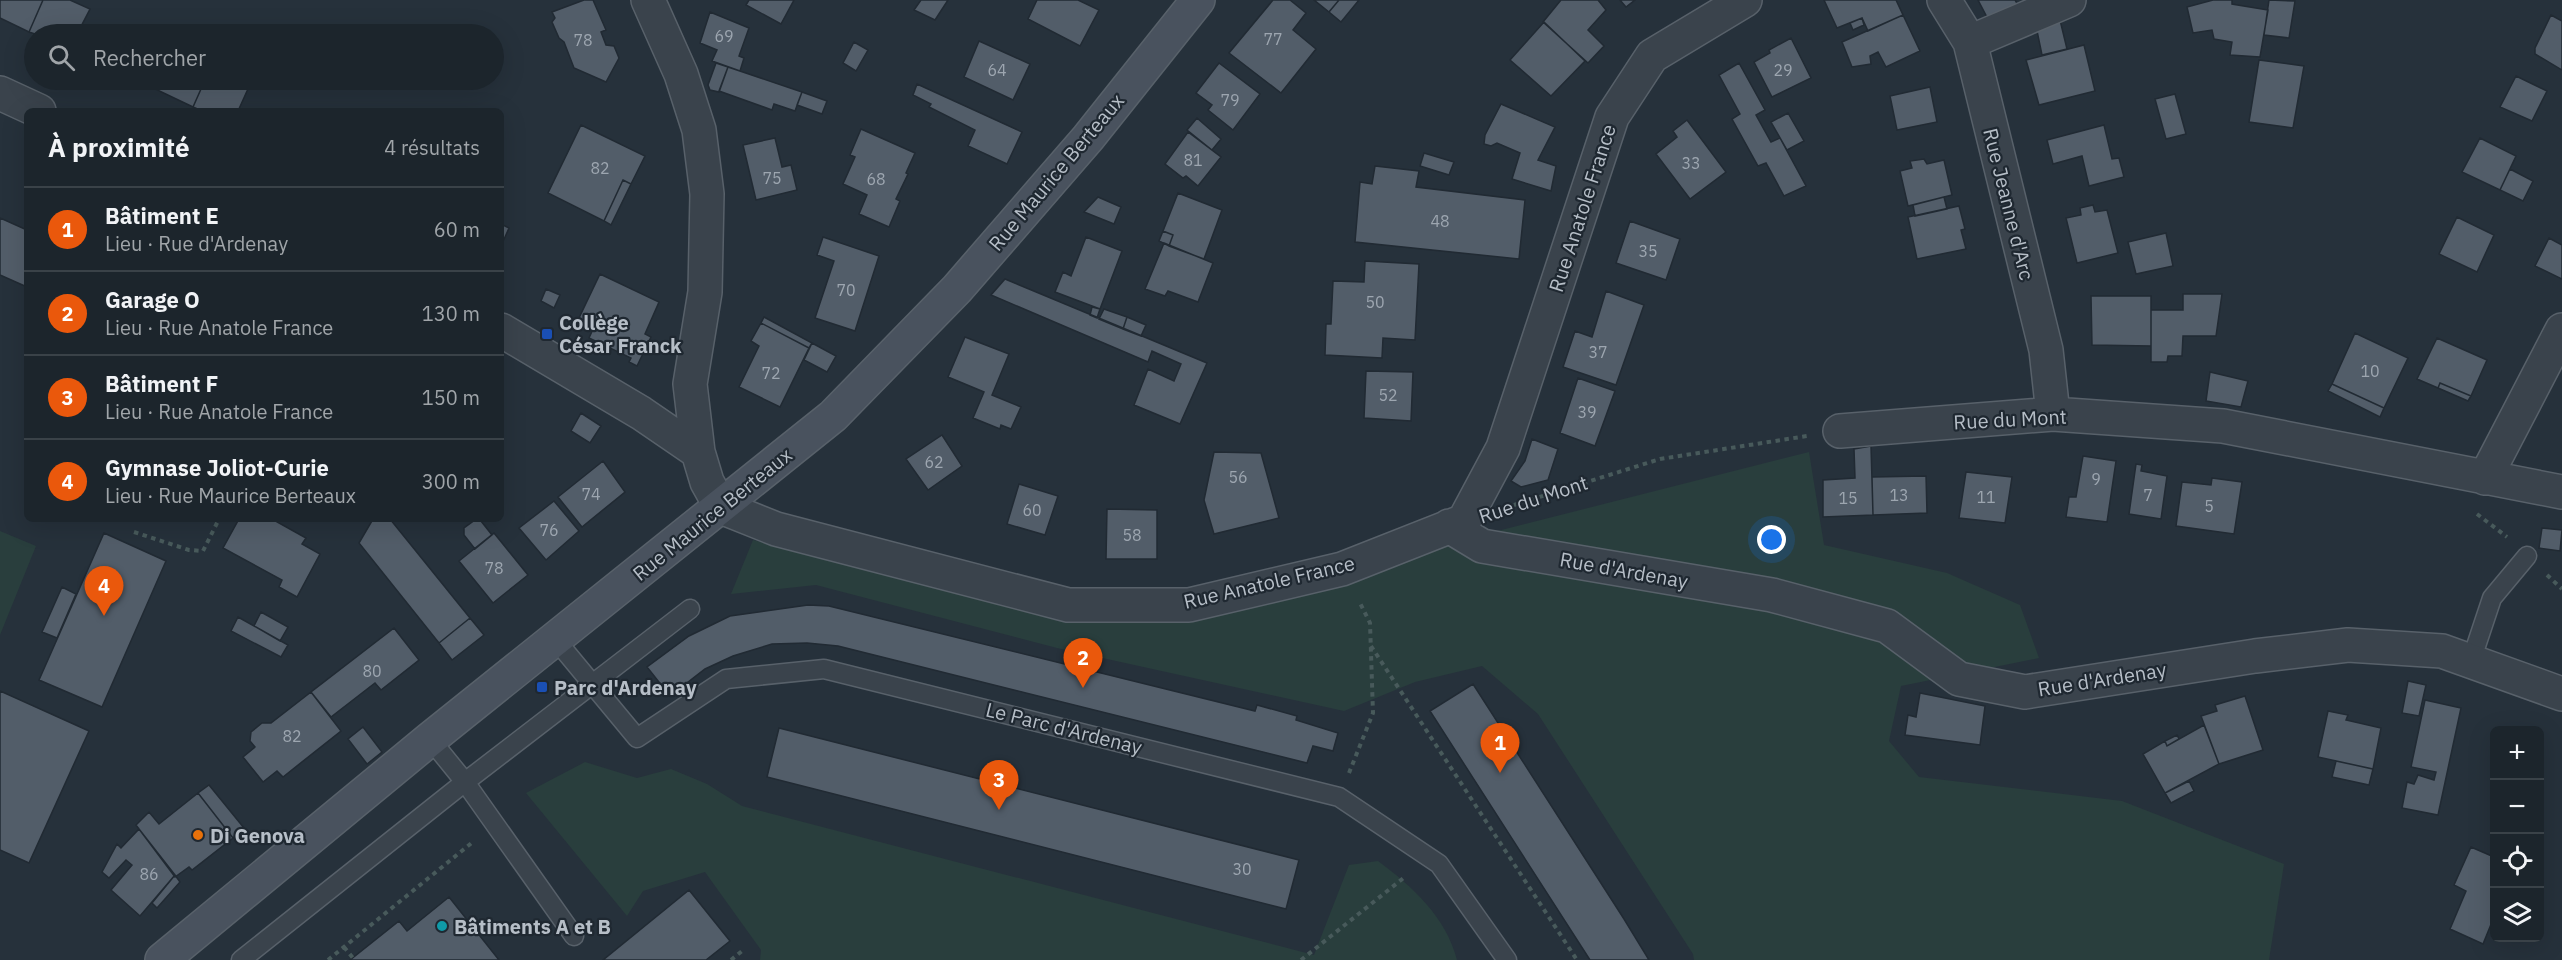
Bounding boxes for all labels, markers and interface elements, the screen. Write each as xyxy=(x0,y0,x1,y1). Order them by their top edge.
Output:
search box xyxy=(24,24,504,90)
house number: 69 xyxy=(714,26,734,46)
house number: 77 xyxy=(1263,29,1283,49)
house number: 78 xyxy=(573,30,593,50)
icon: search xyxy=(45,41,78,74)
text: Rechercher xyxy=(93,43,206,72)
house number: 64 xyxy=(987,60,1007,80)
house number: 29 xyxy=(1773,60,1793,80)
street label: Rue Maurice Berteaux xyxy=(982,88,1130,256)
house number: 79 xyxy=(1220,90,1240,110)
street label: Rue Anatole France xyxy=(1542,121,1622,295)
street label: Rue Jeanne d'Arc xyxy=(1977,125,2041,283)
text: À proximité xyxy=(48,130,190,164)
text: 4 résultats xyxy=(384,134,480,161)
house number: 81 xyxy=(1183,150,1203,170)
house number: 33 xyxy=(1681,153,1701,173)
house number: 82 xyxy=(590,158,610,178)
house number: 75 xyxy=(762,168,782,188)
house number: 68 xyxy=(866,169,886,189)
text: Bâtiment E xyxy=(105,201,219,230)
house number: 48 xyxy=(1430,211,1450,231)
text: 1 xyxy=(62,216,74,243)
text: 60 m xyxy=(434,216,480,243)
text: Lieu · Rue d'Ardenay xyxy=(105,230,288,257)
house number: 35 xyxy=(1638,241,1658,261)
house number: 70 xyxy=(836,280,856,300)
text: Garage O xyxy=(105,285,200,314)
house number: 50 xyxy=(1365,292,1385,312)
text: 2 xyxy=(62,300,74,327)
text: 130 m xyxy=(422,300,480,327)
place label: Collège César Franck xyxy=(559,309,682,359)
text: Lieu · Rue Anatole France xyxy=(105,314,333,341)
marker: Collège César Franck xyxy=(540,327,554,341)
house number: 37 xyxy=(1588,342,1608,362)
house number: 10 xyxy=(2360,361,2380,381)
house number: 72 xyxy=(761,363,781,383)
text: Bâtiment F xyxy=(105,369,218,398)
text: 3 xyxy=(62,384,74,411)
text: 150 m xyxy=(422,384,480,411)
house number: 52 xyxy=(1378,385,1398,405)
text: Lieu · Rue Anatole France xyxy=(105,398,333,425)
house number: 39 xyxy=(1577,402,1597,422)
street label: Rue du Mont xyxy=(1953,403,2067,435)
street label: Rue Maurice Berteaux xyxy=(627,441,797,587)
house number: 62 xyxy=(924,452,944,472)
text: Gymnase Joliot-Curie xyxy=(105,453,329,482)
house number: 56 xyxy=(1228,467,1248,487)
text: 4 xyxy=(62,468,74,495)
text: 300 m xyxy=(422,468,480,495)
street label: Rue du Mont xyxy=(1475,469,1591,529)
house number: 9 xyxy=(2091,469,2101,489)
text: Lieu · Rue Maurice Berteaux xyxy=(105,482,356,509)
house number: 74 xyxy=(581,484,601,504)
house number: 13 xyxy=(1889,485,1909,505)
house number: 7 xyxy=(2143,485,2153,505)
house number: 11 xyxy=(1976,487,1996,507)
house number: 15 xyxy=(1838,488,1858,508)
house number: 5 xyxy=(2204,496,2214,516)
house number: 60 xyxy=(1022,500,1042,520)
house number: 76 xyxy=(539,520,559,540)
house number: 58 xyxy=(1122,525,1142,545)
your location xyxy=(1757,525,1786,554)
street label: Rue d'Ardenay xyxy=(1558,545,1690,595)
street label: Rue Anatole France xyxy=(1181,549,1357,615)
house number: 78 xyxy=(484,558,504,578)
pin: 4 xyxy=(84,566,124,616)
pin: 2 xyxy=(1064,638,1102,688)
street label: Rue d'Ardenay xyxy=(2036,656,2168,702)
house number: 80 xyxy=(362,661,382,681)
place label: Parc d'Ardenay xyxy=(554,674,697,701)
marker: Parc d'Ardenay xyxy=(535,680,549,694)
street label: Le Parc d'Ardenay xyxy=(983,696,1145,760)
pin: 1 xyxy=(1480,724,1520,773)
house number: 82 xyxy=(282,726,302,746)
map controls xyxy=(2490,726,2544,942)
button: + xyxy=(2490,726,2544,780)
pin: 3 xyxy=(980,760,1018,810)
button: − xyxy=(2490,780,2544,834)
place label: Di Genova xyxy=(210,822,305,849)
marker: Di Genova xyxy=(191,828,205,842)
button: locate xyxy=(2490,834,2544,888)
house number: 30 xyxy=(1232,859,1252,879)
house number: 86 xyxy=(139,864,159,884)
button: layers xyxy=(2490,888,2544,942)
place label: Bâtiments A et B xyxy=(454,913,611,940)
marker: Bâtiments A et B xyxy=(435,919,449,933)

